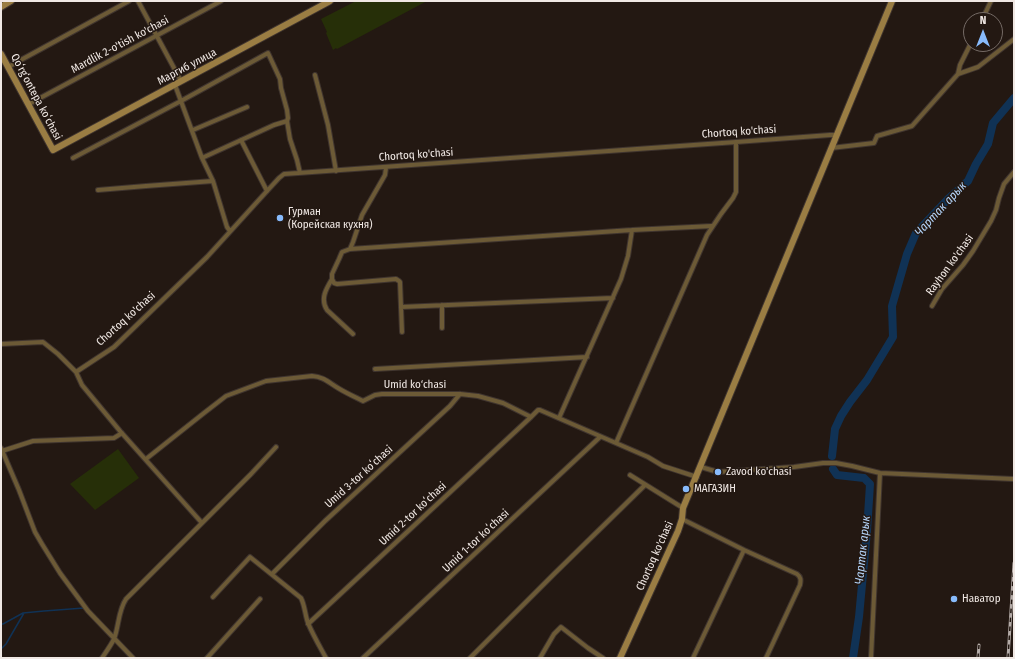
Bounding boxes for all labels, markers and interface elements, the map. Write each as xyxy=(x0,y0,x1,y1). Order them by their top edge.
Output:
north arrow xyxy=(963,12,1003,52)
street label: Mardlik 2-o'tish ko'chasi xyxy=(69,14,171,76)
text: N xyxy=(980,14,986,27)
street label: Маргиб улица xyxy=(155,46,219,88)
street label: Qoʻrgʻontepa koʻchasi xyxy=(8,52,64,142)
street label: Chortoq ko'chasi xyxy=(701,123,777,141)
street label: Chortoq ko'chasi xyxy=(378,146,454,164)
water label: Чартак арык xyxy=(912,179,970,239)
place label: Гурман (Корейская кухня) xyxy=(288,205,373,231)
marker: Гурман (Корейская кухня) xyxy=(275,213,285,223)
street label: Rayhon ko'chasi xyxy=(923,232,977,298)
street label: Chortoq ko'chasi xyxy=(94,289,158,349)
street label: Umid ko‘chasi xyxy=(384,378,446,392)
street label: Umid 3-tor koʻchasi xyxy=(322,443,396,511)
place label: Zavod ko'chasi xyxy=(726,465,791,479)
marker: Zavod ko'chasi xyxy=(713,467,723,477)
street label: Umid 2-tor koʻchasi xyxy=(377,480,449,548)
place label: МАГАЗИН xyxy=(694,482,736,496)
marker: МАГАЗИН xyxy=(681,484,691,494)
street label: Umid 1-tor koʻchasi xyxy=(440,507,512,575)
water label: Чартак арык xyxy=(852,515,874,585)
street label: Chortoq ko'chasi xyxy=(634,519,676,593)
place label: Наватор xyxy=(962,592,1000,606)
marker: Наватор xyxy=(949,594,959,604)

